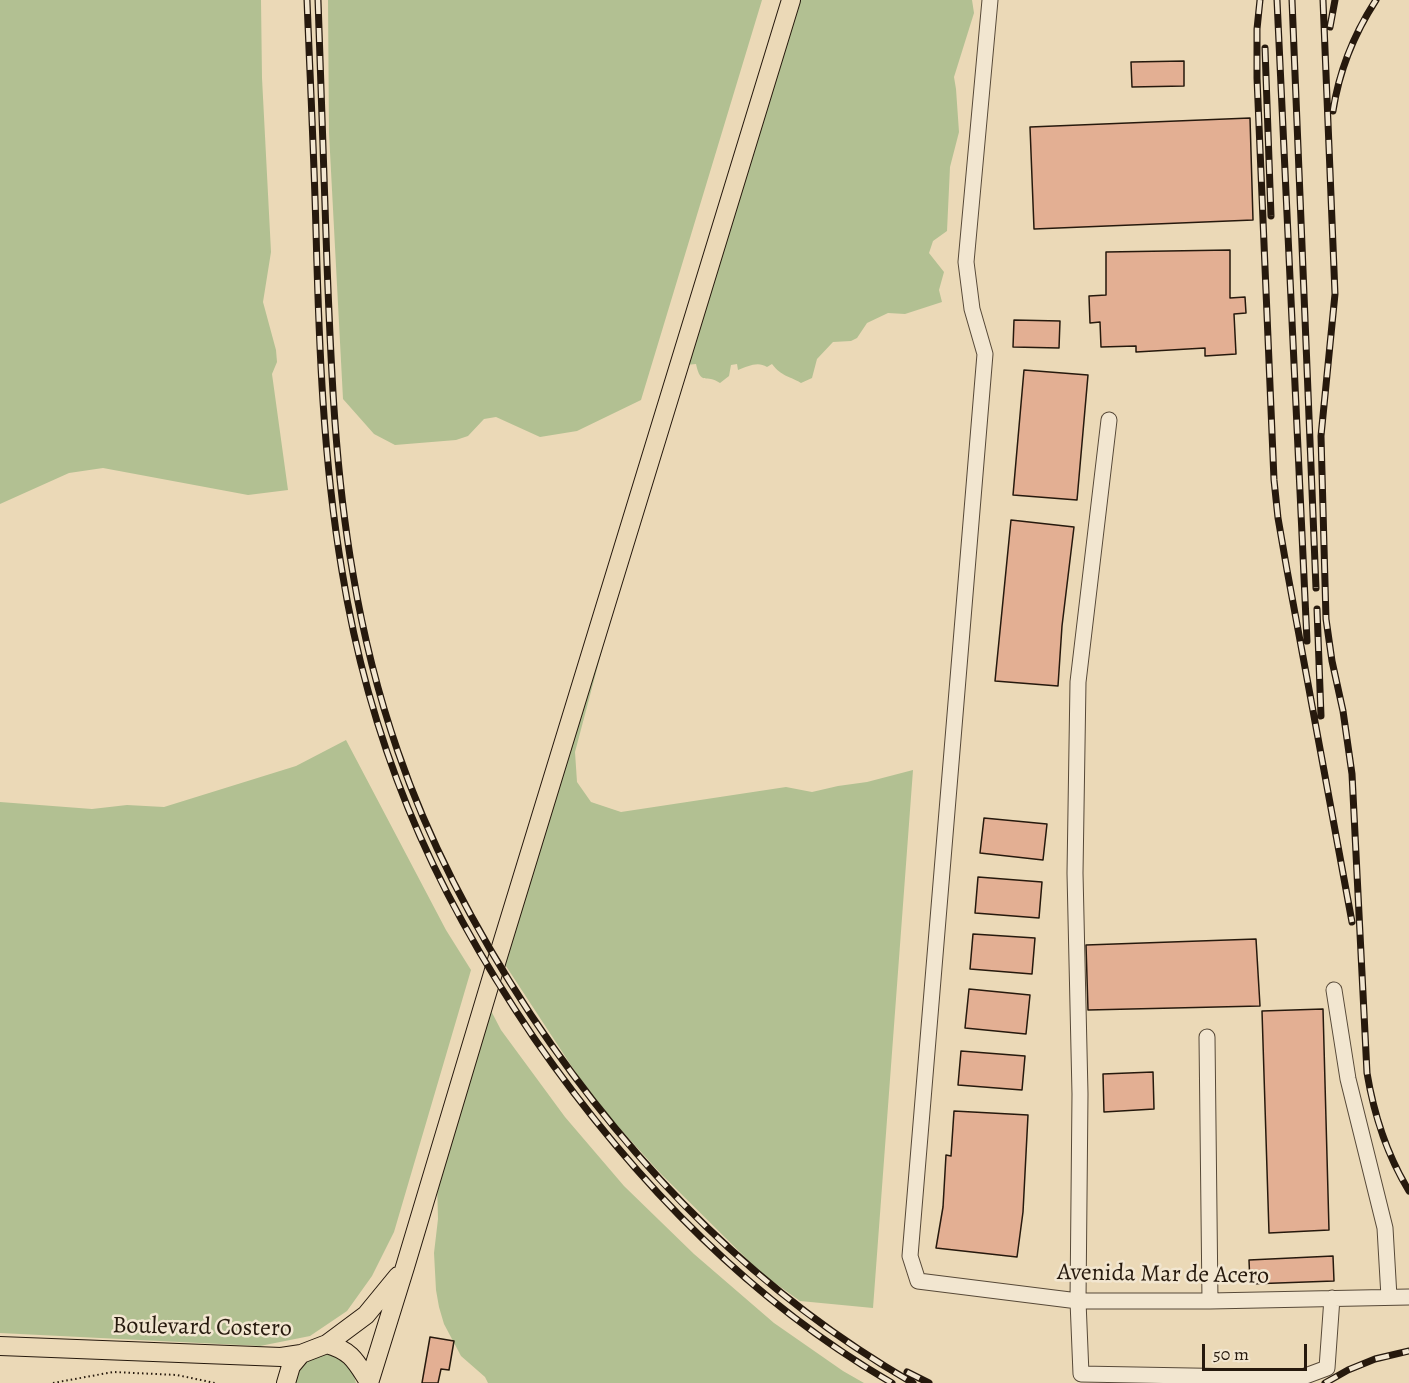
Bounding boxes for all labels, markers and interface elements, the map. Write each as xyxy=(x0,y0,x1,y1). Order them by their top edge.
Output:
street label: Avenida Mar de Acero xyxy=(1057,1259,1269,1291)
street label: Boulevard Costero xyxy=(112,1312,292,1344)
scale bar xyxy=(1205,1332,1310,1370)
text: 50 m xyxy=(1213,1342,1249,1366)

